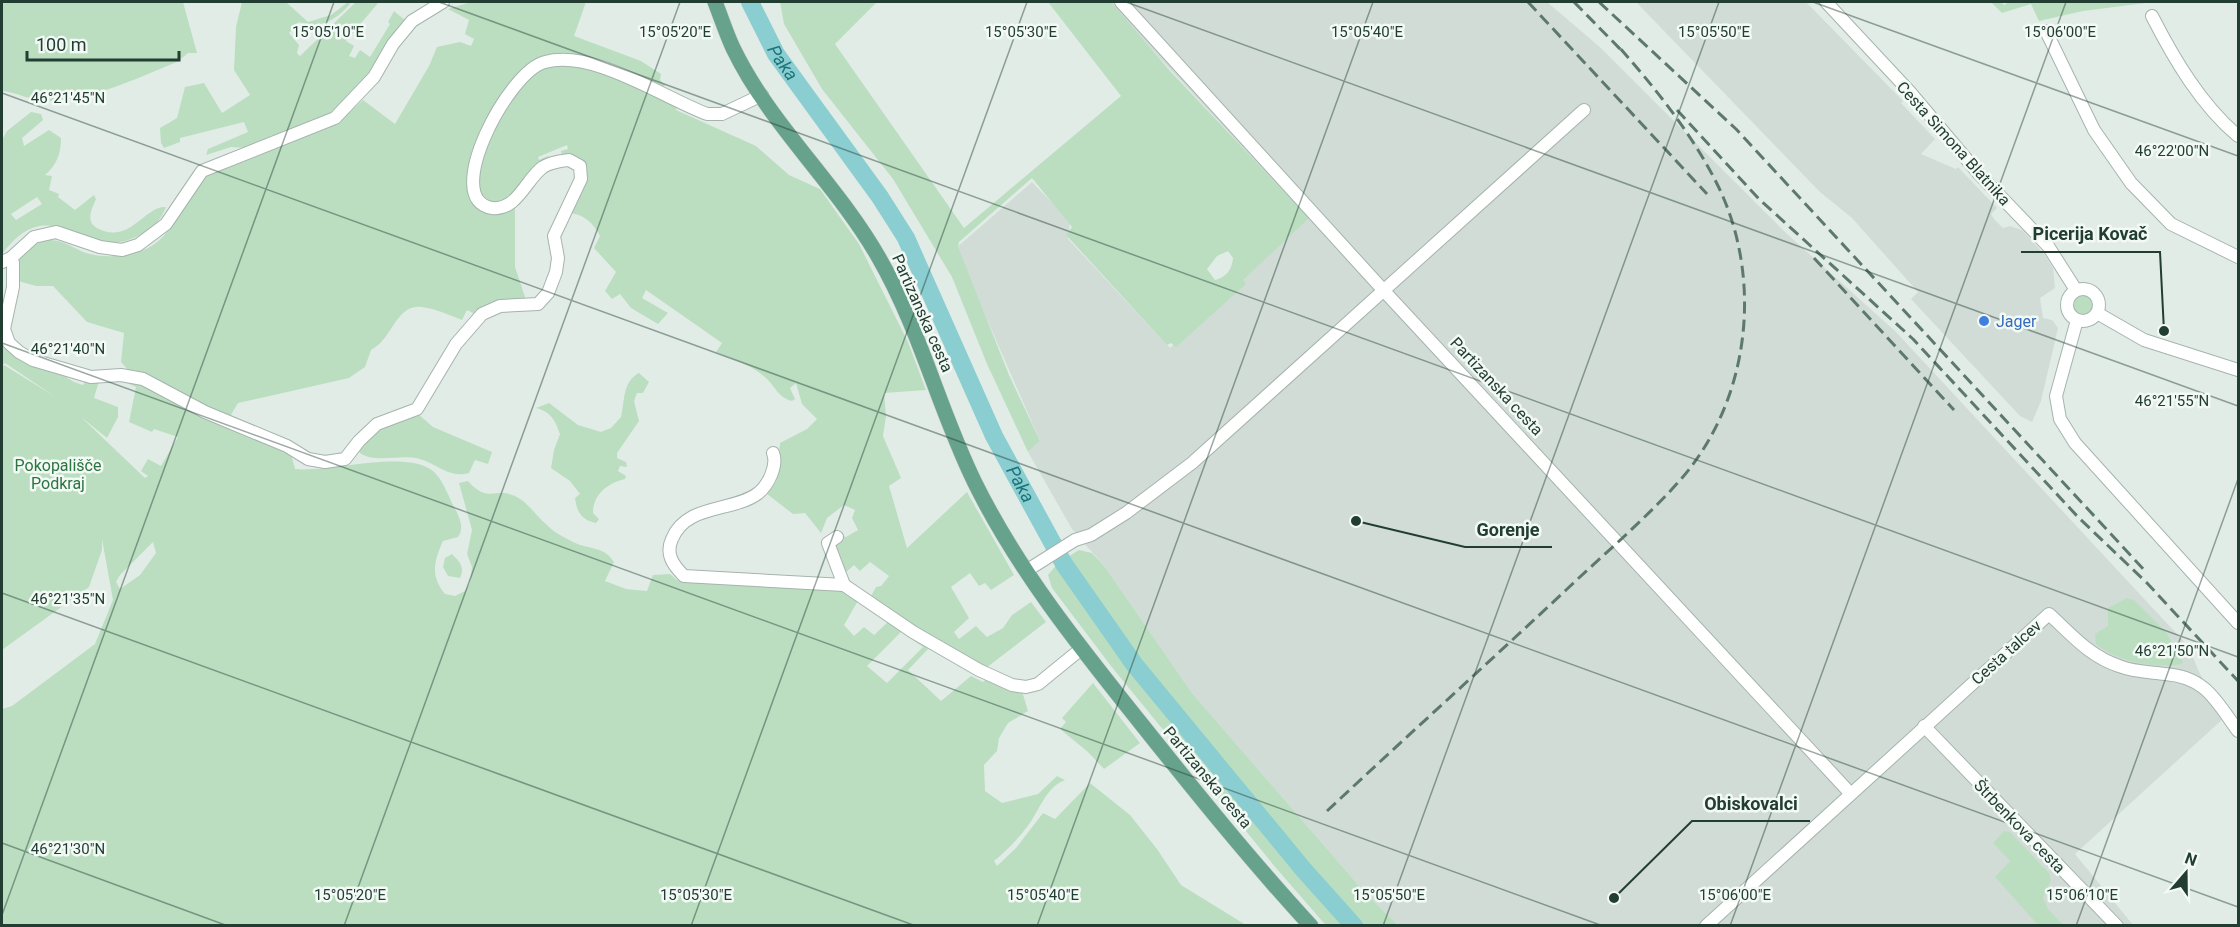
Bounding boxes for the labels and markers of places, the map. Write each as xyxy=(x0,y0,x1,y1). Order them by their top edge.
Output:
callout: Picerija Kovač xyxy=(2021,216,2160,252)
place label: Jager xyxy=(1996,312,2037,331)
marker: Jager xyxy=(1977,314,1991,328)
callout: Gorenje xyxy=(1465,511,1552,547)
callout: Obiskovalci xyxy=(1692,785,1810,821)

